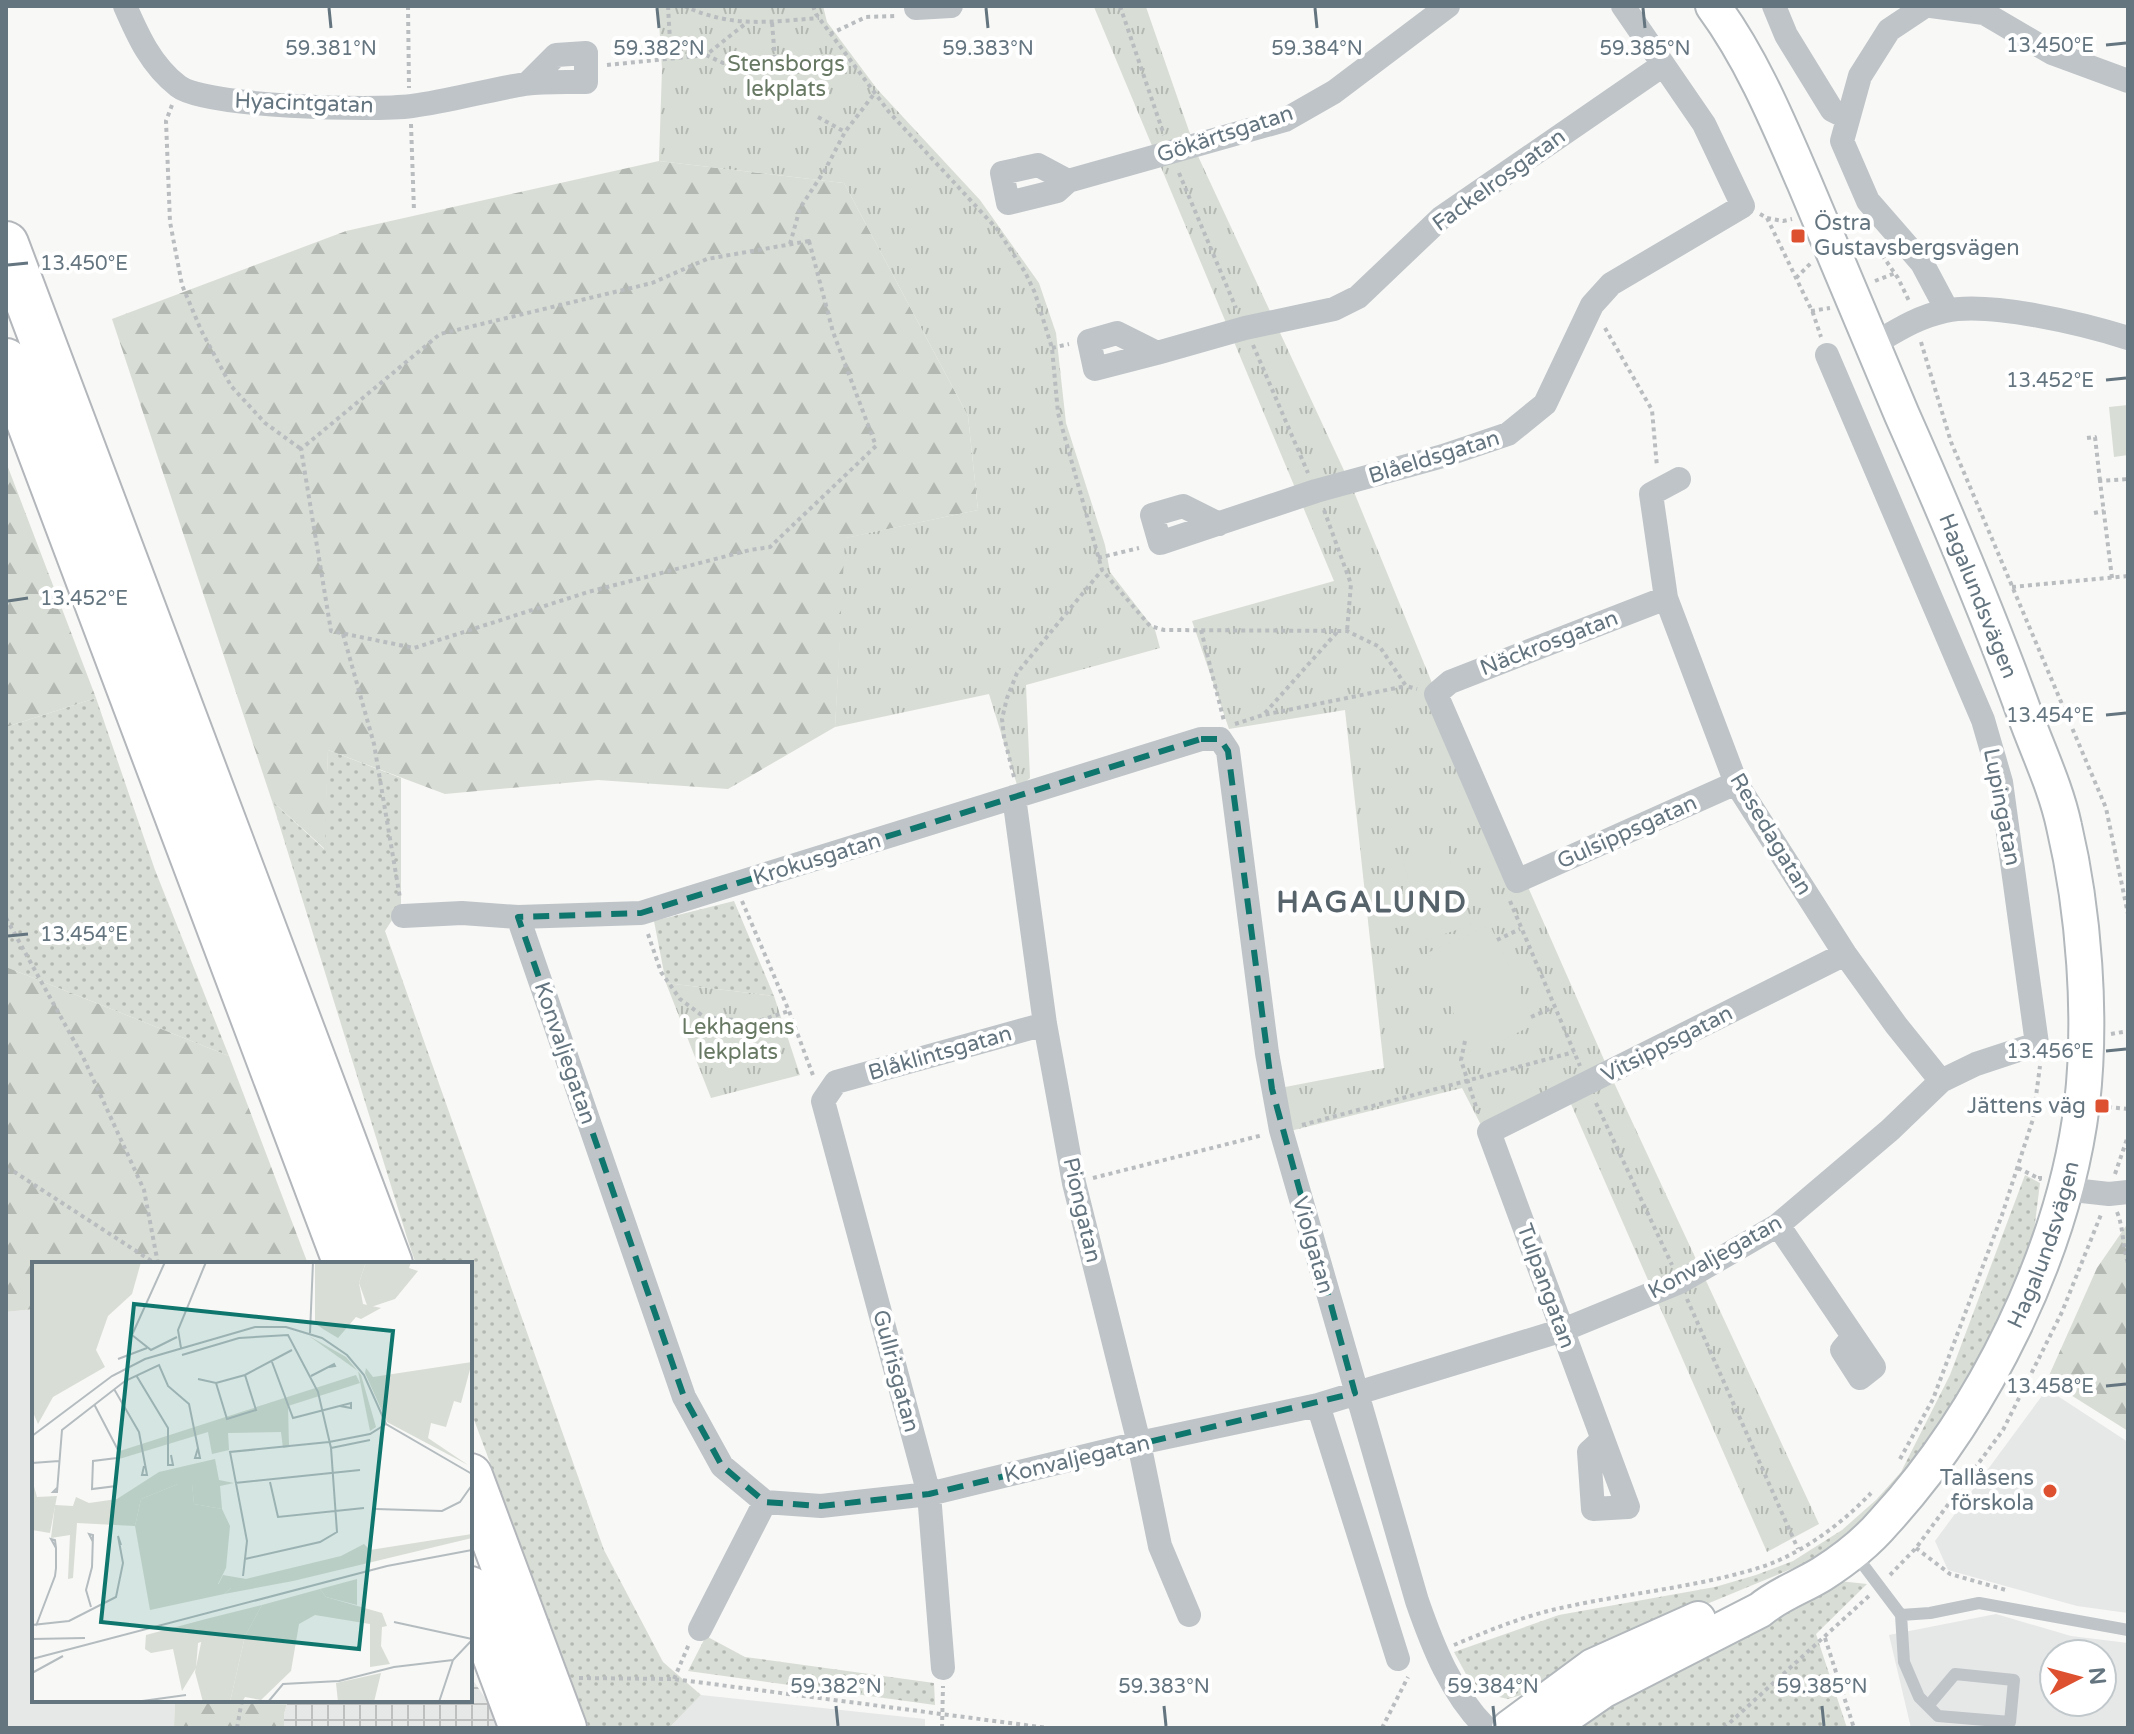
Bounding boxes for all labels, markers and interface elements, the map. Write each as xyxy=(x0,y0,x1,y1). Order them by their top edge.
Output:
text: 13.450°E xyxy=(2006,34,2094,58)
text: 59.381°N xyxy=(285,37,377,61)
text: 59.382°N xyxy=(613,37,705,61)
text: 59.383°N xyxy=(942,37,1034,61)
text: 59.384°N xyxy=(1271,37,1363,61)
text: 59.385°N xyxy=(1599,37,1691,61)
park label: Stensborgs lekplats xyxy=(727,51,845,102)
street label: Hyacintgatan xyxy=(234,88,374,118)
street label: Gökärtsgatan xyxy=(1154,100,1296,168)
street label: Fackelrosgatan xyxy=(1428,123,1570,237)
place label: Östra Gustavsbergsvägen xyxy=(1814,210,2020,261)
marker: Östra Gustavsbergsvägen xyxy=(1789,227,1807,245)
text: 13.450°E xyxy=(40,252,128,276)
text: 13.452°E xyxy=(2006,369,2094,393)
street label: Blåeldsgatan xyxy=(1365,425,1503,489)
street label: Hagalundsvägen xyxy=(1933,510,2023,682)
text: 13.452°E xyxy=(40,587,128,611)
street label: Näckrosgatan xyxy=(1476,605,1622,681)
text: 13.454°E xyxy=(2006,704,2094,728)
street label: Lupingatan xyxy=(1978,746,2026,868)
street label: Resedagatan xyxy=(1724,768,1818,900)
street label: Gulsippsgatan xyxy=(1553,790,1701,874)
street label: Krokusgatan xyxy=(750,827,884,891)
district label: HAGALUND xyxy=(1276,884,1468,921)
text: 13.454°E xyxy=(40,923,128,947)
street label: Konvaljegatan xyxy=(528,978,602,1128)
street label: Vitsippsgatan xyxy=(1597,1000,1737,1088)
park label: Lekhagens lekplats xyxy=(681,1014,795,1065)
street label: Blåklintsgatan xyxy=(865,1020,1015,1086)
text: 13.456°E xyxy=(2006,1040,2094,1064)
place label: Jättens väg xyxy=(1967,1093,2086,1119)
marker: Jättens väg xyxy=(2093,1097,2111,1115)
street label: Piongatan xyxy=(1057,1155,1107,1265)
street label: Hagalundsvägen xyxy=(2002,1159,2085,1333)
street label: Violgatan xyxy=(1287,1194,1339,1296)
street label: Konvaljegatan xyxy=(1644,1210,1786,1304)
street label: Tulpangatan xyxy=(1511,1220,1581,1352)
inset map xyxy=(32,1262,472,1702)
street label: Gullrisgatan xyxy=(867,1307,925,1435)
text: 13.458°E xyxy=(2006,1375,2094,1399)
street label: Konvaljegatan xyxy=(1002,1430,1152,1488)
place label: Tallåsens förskola xyxy=(1940,1465,2034,1516)
marker: Tallåsens förskola xyxy=(2041,1482,2059,1500)
north arrow xyxy=(2038,1638,2118,1718)
text: N xyxy=(2083,1666,2111,1686)
text: 59.382°N xyxy=(790,1675,882,1699)
text: 59.383°N xyxy=(1118,1675,1210,1699)
text: 59.384°N xyxy=(1447,1675,1539,1699)
text: 59.385°N xyxy=(1776,1675,1868,1699)

